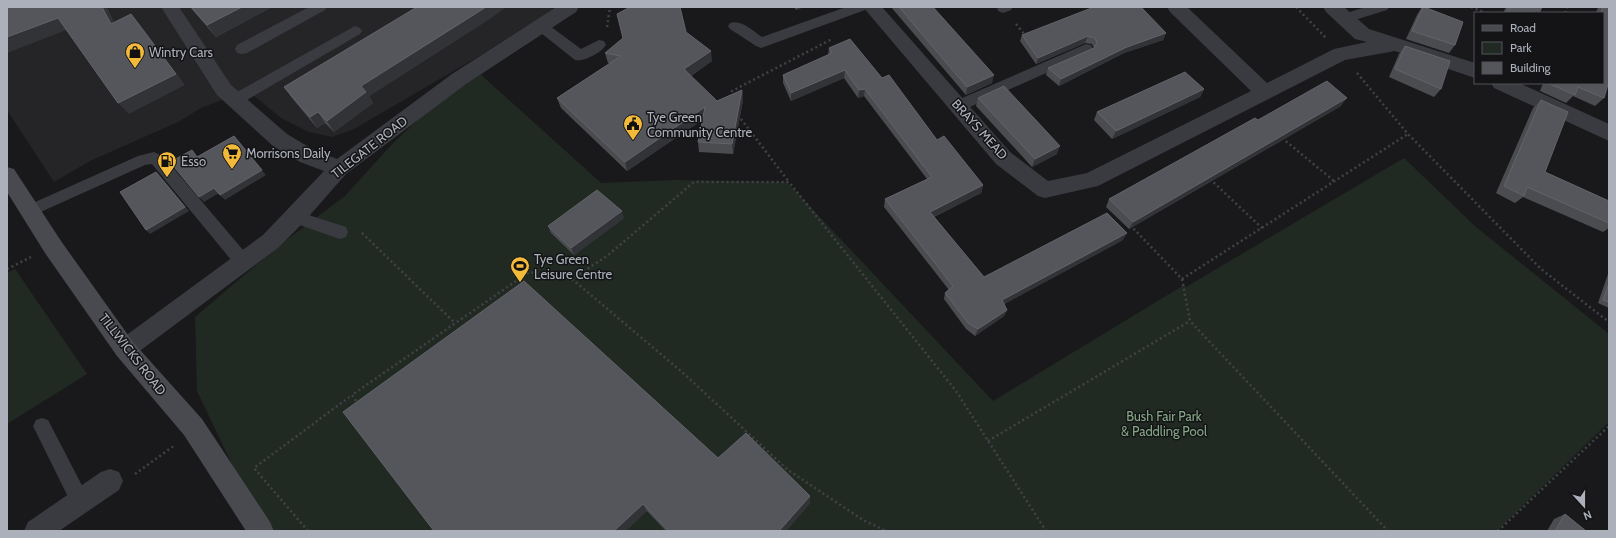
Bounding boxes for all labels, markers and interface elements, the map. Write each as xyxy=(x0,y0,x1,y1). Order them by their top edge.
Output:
legend xyxy=(1474,12,1604,84)
text: Road xyxy=(1510,20,1536,35)
text: Park xyxy=(1510,40,1532,55)
shop icon: Wintry Cars xyxy=(124,41,146,69)
place label: Wintry Cars xyxy=(149,44,213,60)
text: Building xyxy=(1510,60,1552,75)
street label: BRAYS MEAD xyxy=(949,95,1011,163)
place label: Tye Green Community Centre xyxy=(647,109,752,140)
street label: TILEGATE ROAD xyxy=(328,112,410,182)
public building icon: Tye Green Community Centre xyxy=(622,113,644,141)
supermarket icon: Morrisons Daily xyxy=(221,142,243,170)
place label: Morrisons Daily xyxy=(246,145,331,161)
fuel station icon: Esso xyxy=(156,150,178,178)
place label: Esso xyxy=(181,153,206,169)
place label: Tye Green Leisure Centre xyxy=(534,251,612,282)
sports icon: Tye Green Leisure Centre xyxy=(509,255,531,283)
street label: TILLWICKS ROAD xyxy=(96,310,170,398)
park label: Bush Fair Park & Paddling Pool xyxy=(1121,408,1207,439)
north arrow xyxy=(1564,486,1604,526)
text: N xyxy=(1581,507,1594,523)

